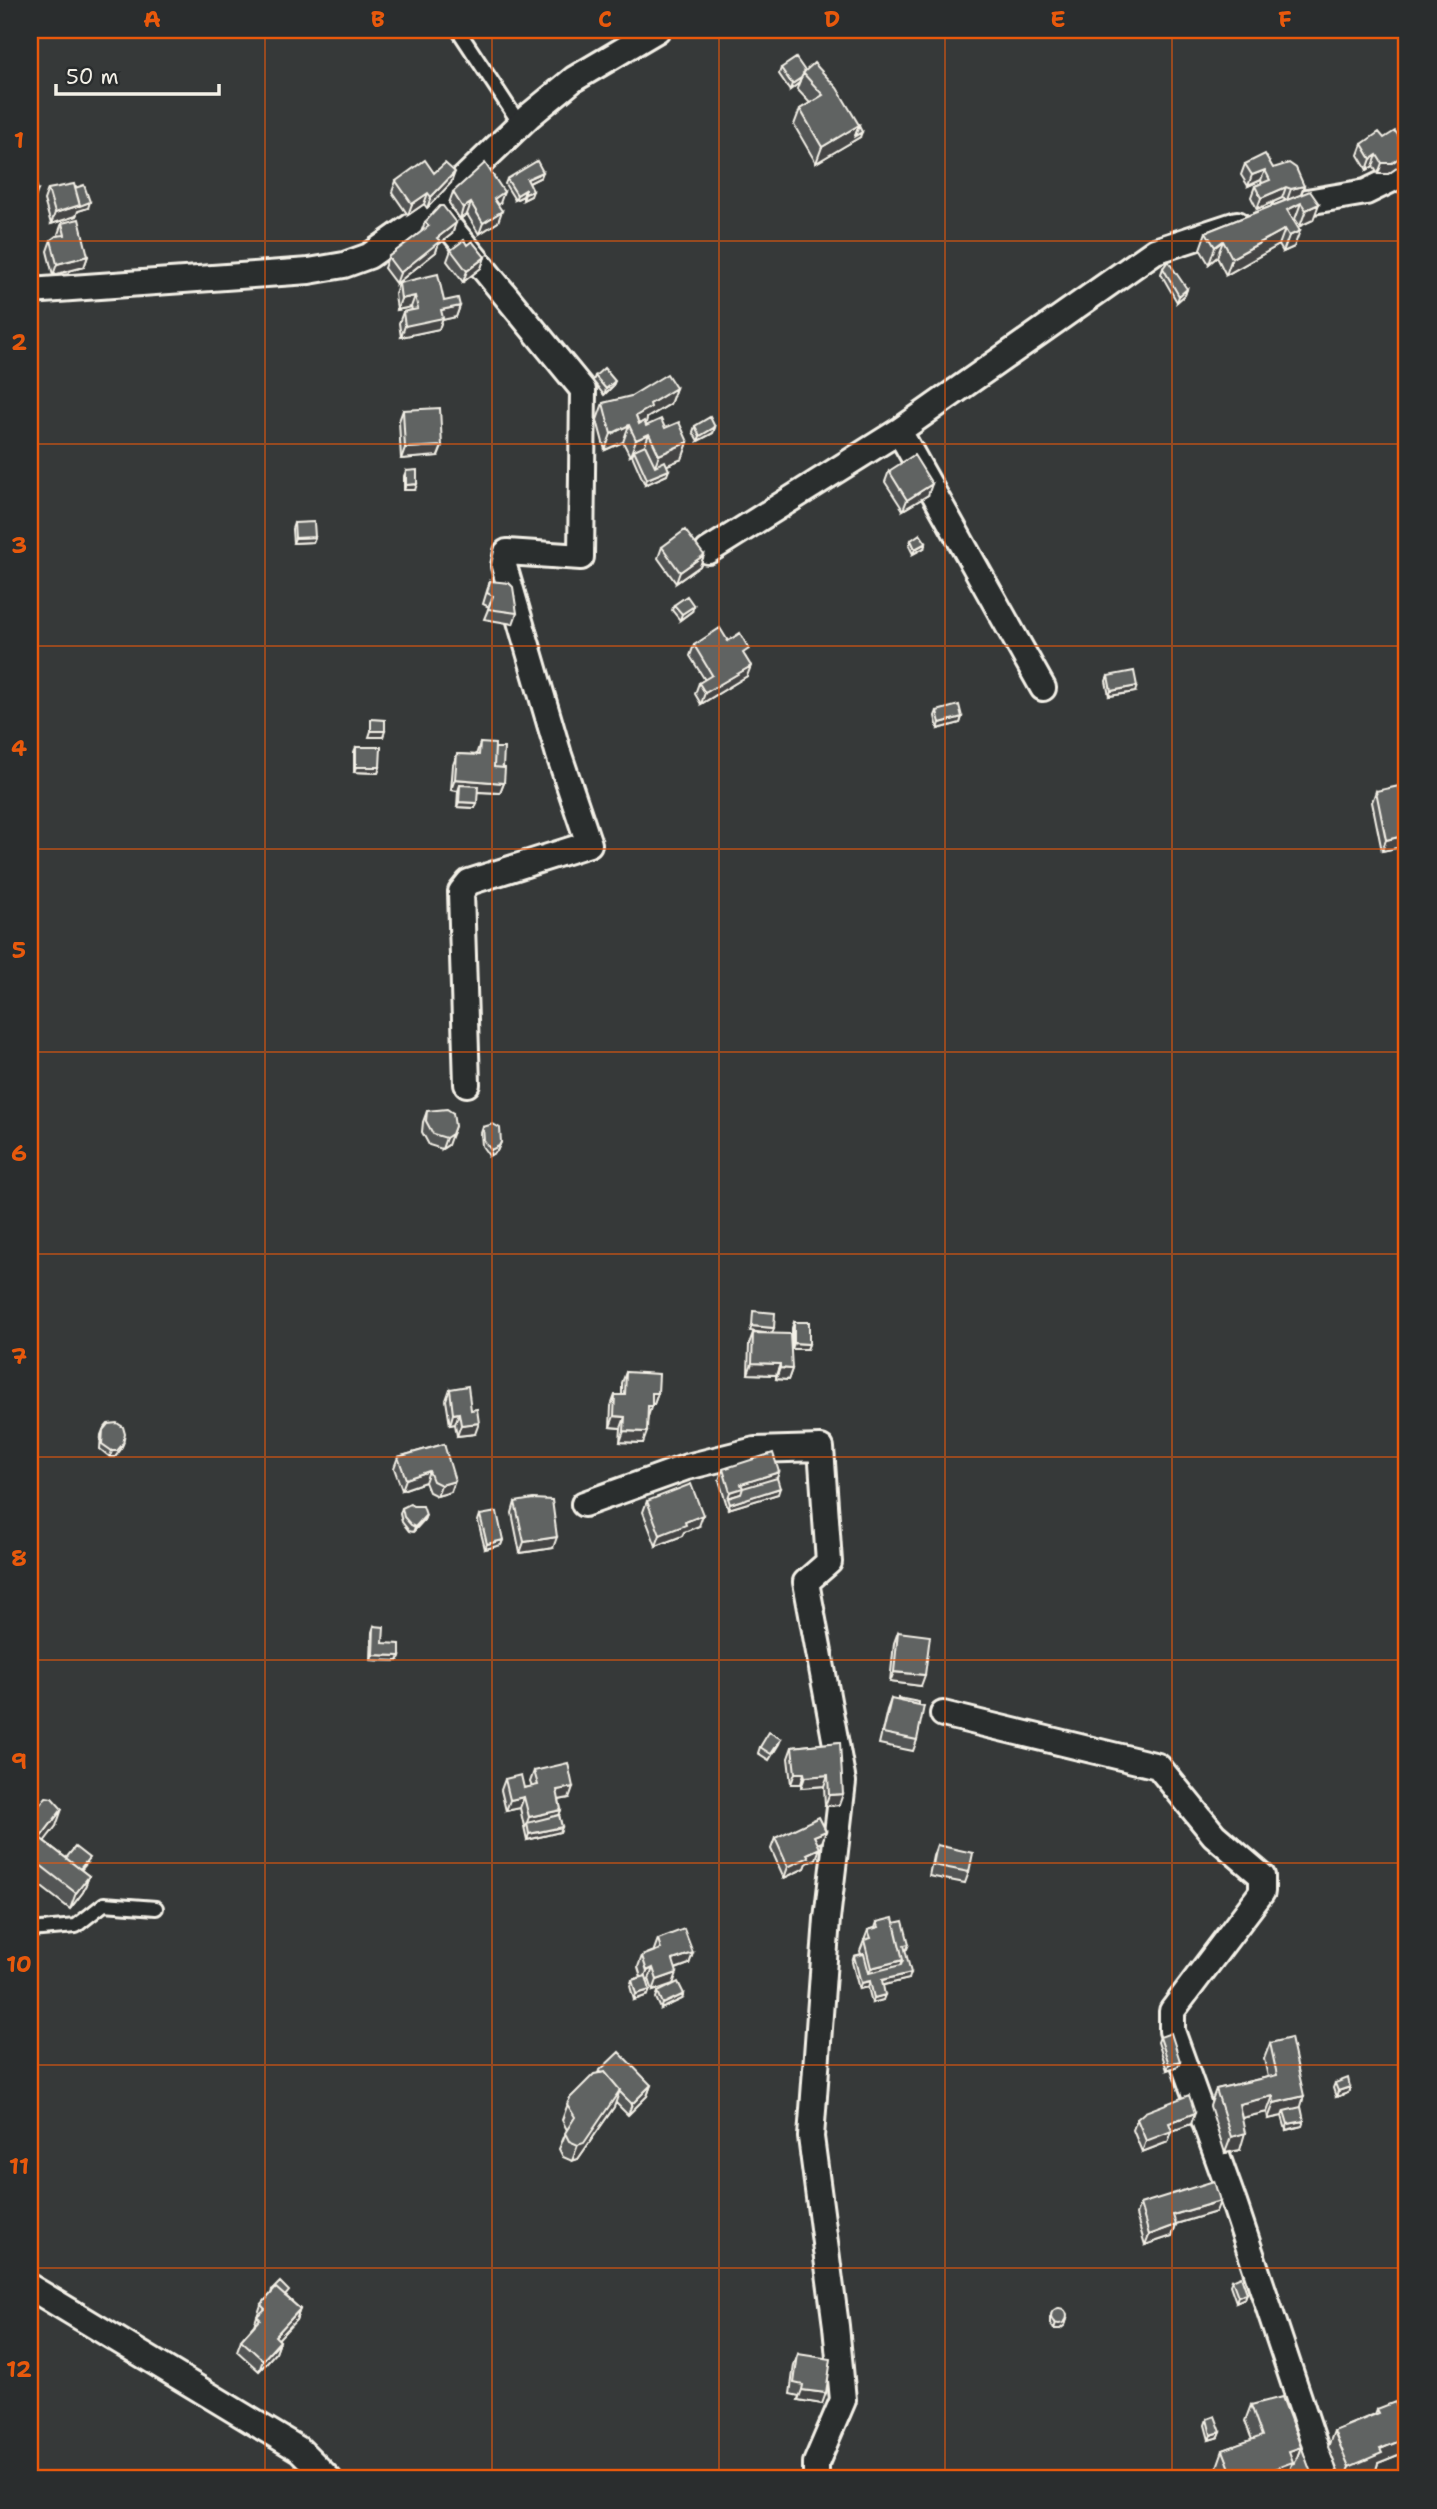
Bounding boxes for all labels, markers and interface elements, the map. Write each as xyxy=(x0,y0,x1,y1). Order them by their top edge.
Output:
text: A xyxy=(143,4,161,34)
text: B xyxy=(371,4,385,34)
text: C xyxy=(598,4,612,34)
text: D xyxy=(824,4,840,34)
text: E xyxy=(1050,4,1066,34)
text: F xyxy=(1278,4,1292,34)
scale bar xyxy=(56,52,219,96)
text: 50 m xyxy=(66,63,119,91)
text: 1 xyxy=(14,125,24,155)
text: 2 xyxy=(11,327,27,357)
text: 3 xyxy=(11,530,27,560)
text: 4 xyxy=(11,733,27,763)
text: 5 xyxy=(12,935,26,965)
text: 6 xyxy=(11,1138,27,1168)
text: 7 xyxy=(11,1341,27,1371)
text: 8 xyxy=(11,1543,27,1573)
text: 9 xyxy=(11,1746,27,1776)
text: 10 xyxy=(6,1949,32,1979)
text: 11 xyxy=(9,2151,29,2181)
text: 12 xyxy=(6,2354,32,2384)

